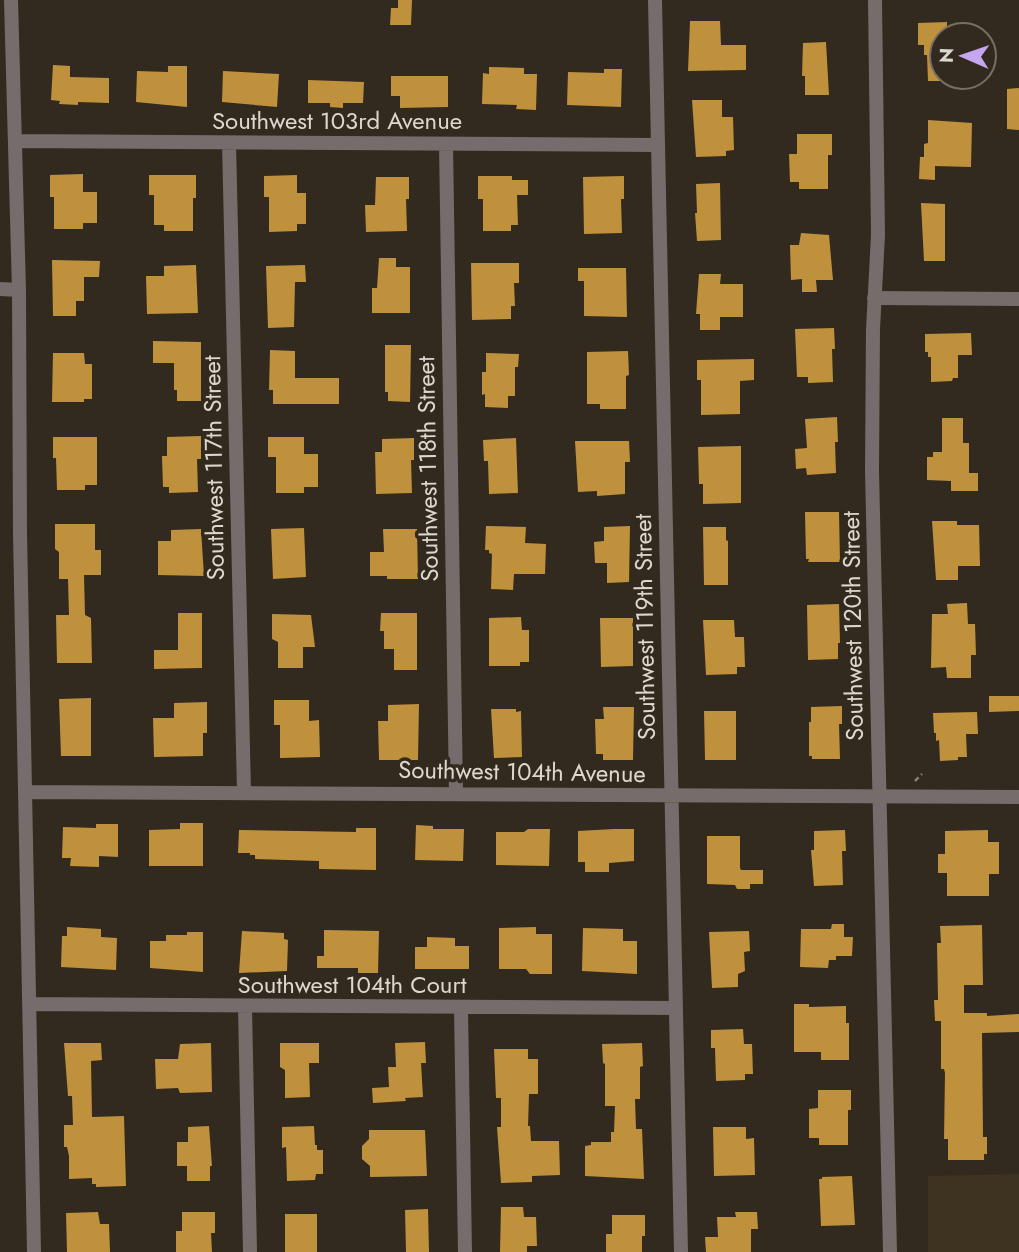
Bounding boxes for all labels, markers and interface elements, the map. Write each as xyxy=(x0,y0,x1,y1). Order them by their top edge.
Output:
north arrow xyxy=(928,21,998,91)
text: N xyxy=(933,47,960,63)
street label: Southwest 103rd Avenue xyxy=(212,103,462,138)
street label: Southwest 117th Street xyxy=(194,355,233,581)
street label: Southwest 118th Street xyxy=(408,356,447,582)
street label: Southwest 120th Street xyxy=(833,511,872,741)
street label: Southwest 119th Street xyxy=(625,513,664,740)
street label: Southwest 104th Avenue xyxy=(398,752,646,791)
street label: Southwest 104th Court xyxy=(238,967,467,1002)

